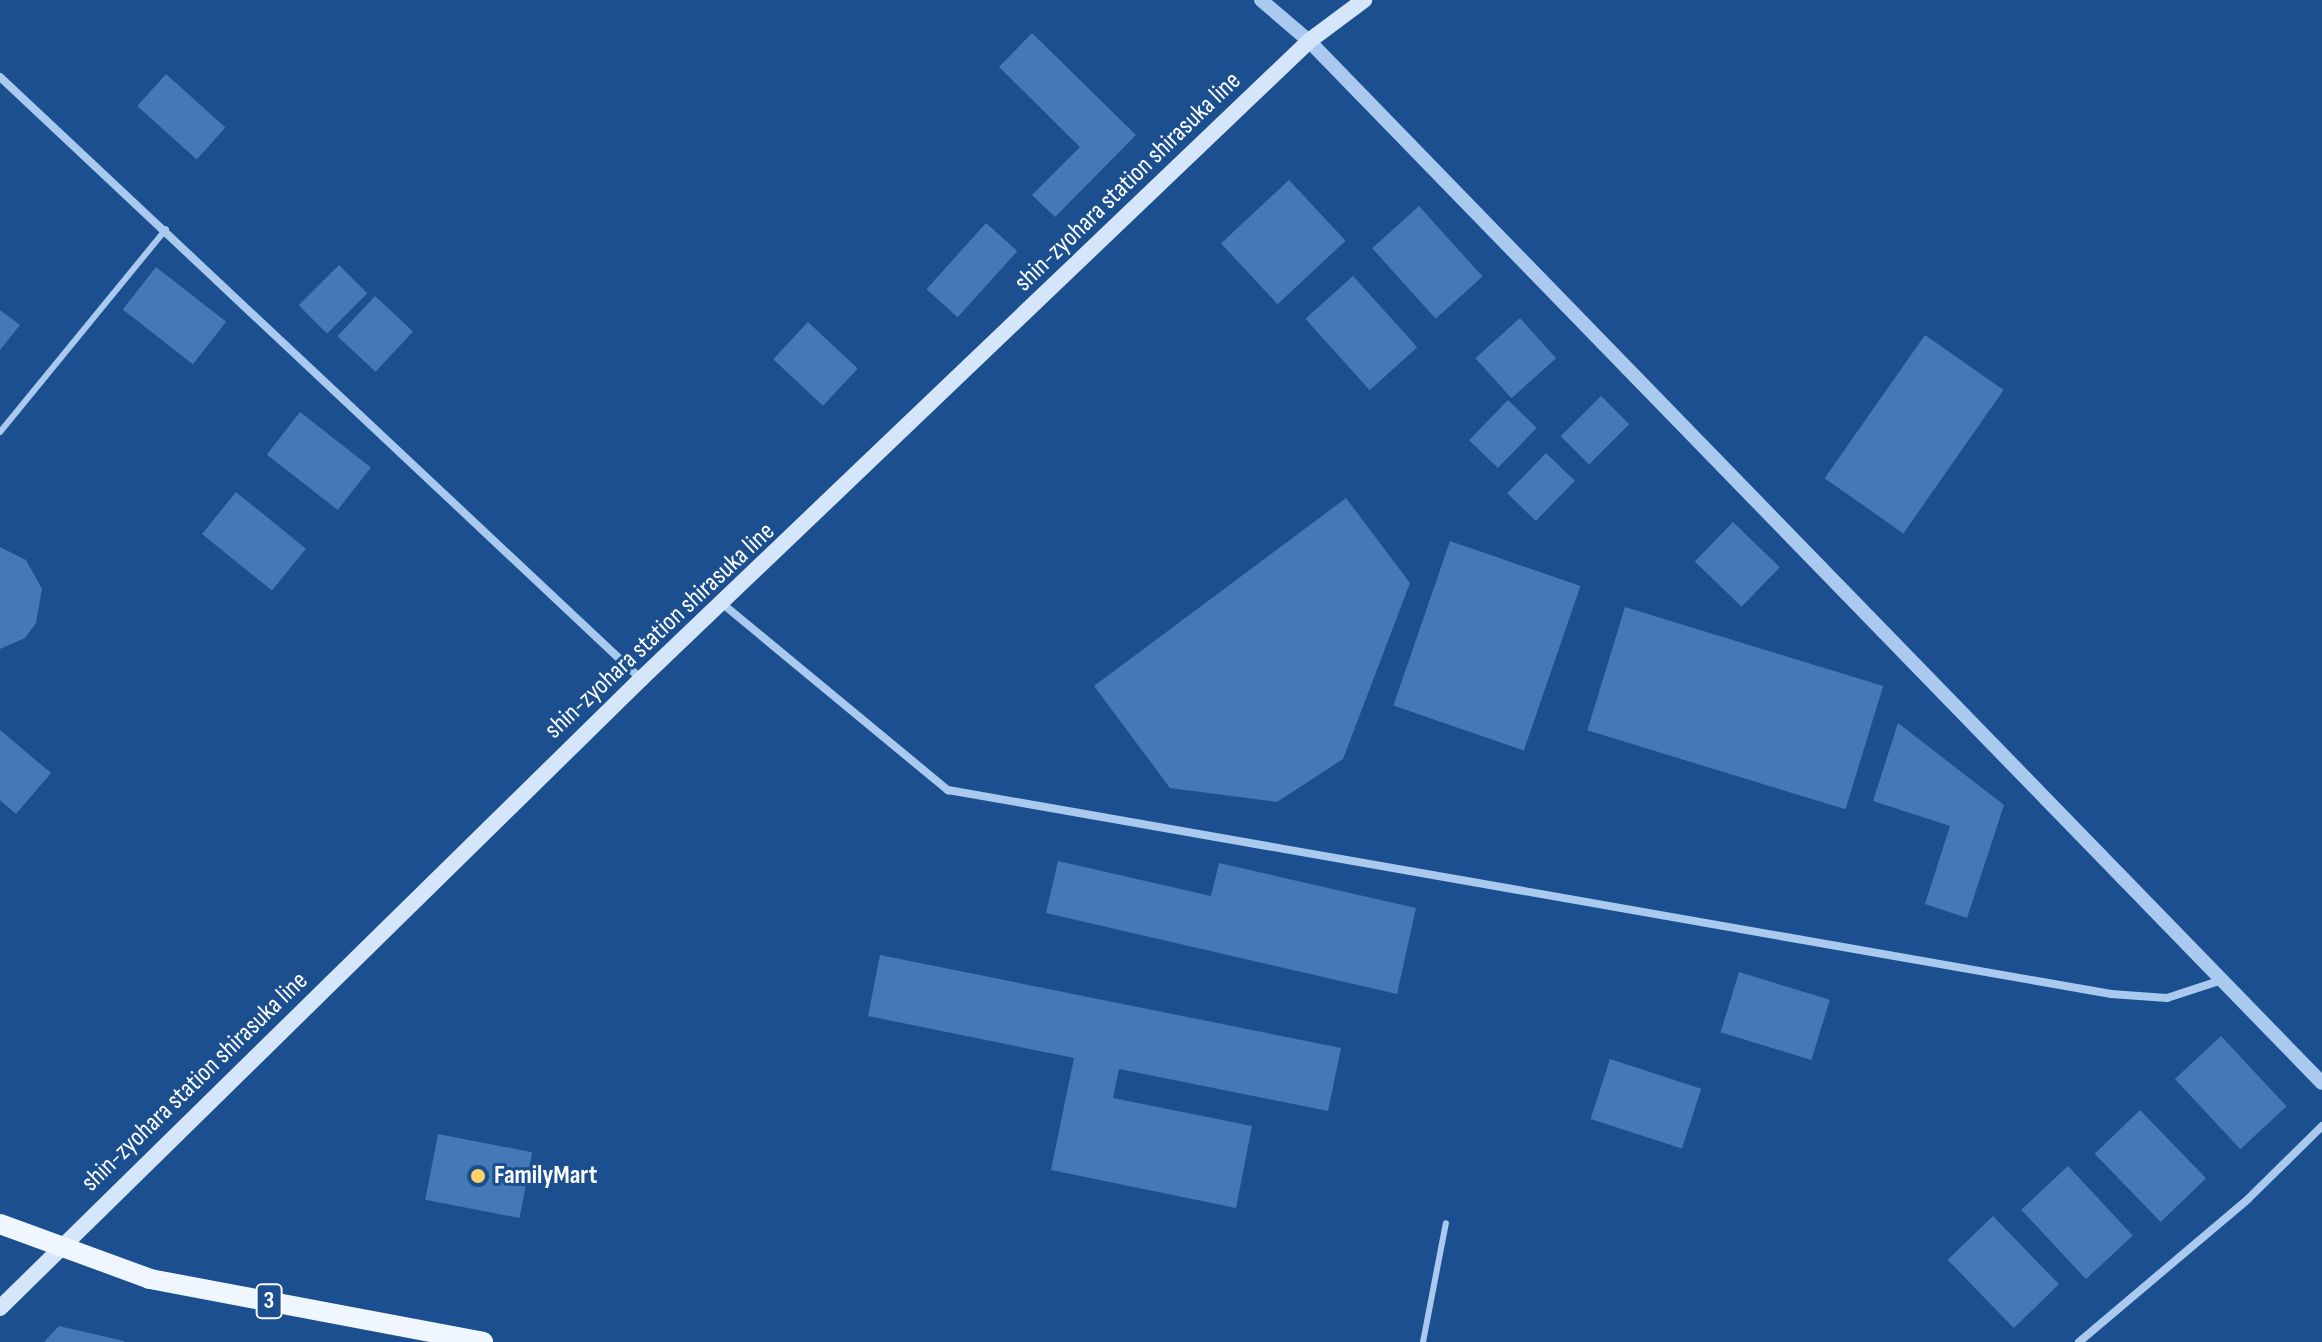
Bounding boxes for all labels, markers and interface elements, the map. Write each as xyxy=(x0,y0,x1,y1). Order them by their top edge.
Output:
street label: shin-zyohara station shirasuka line xyxy=(1008,66,1248,298)
street label: shin-zyohara station shirasuka line xyxy=(539,516,781,746)
street label: shin-zyohara station shirasuka line xyxy=(75,966,315,1198)
place label: FamilyMart xyxy=(494,1160,597,1192)
marker: FamilyMart xyxy=(469,1167,487,1185)
road number: 3 xyxy=(255,1281,283,1321)

